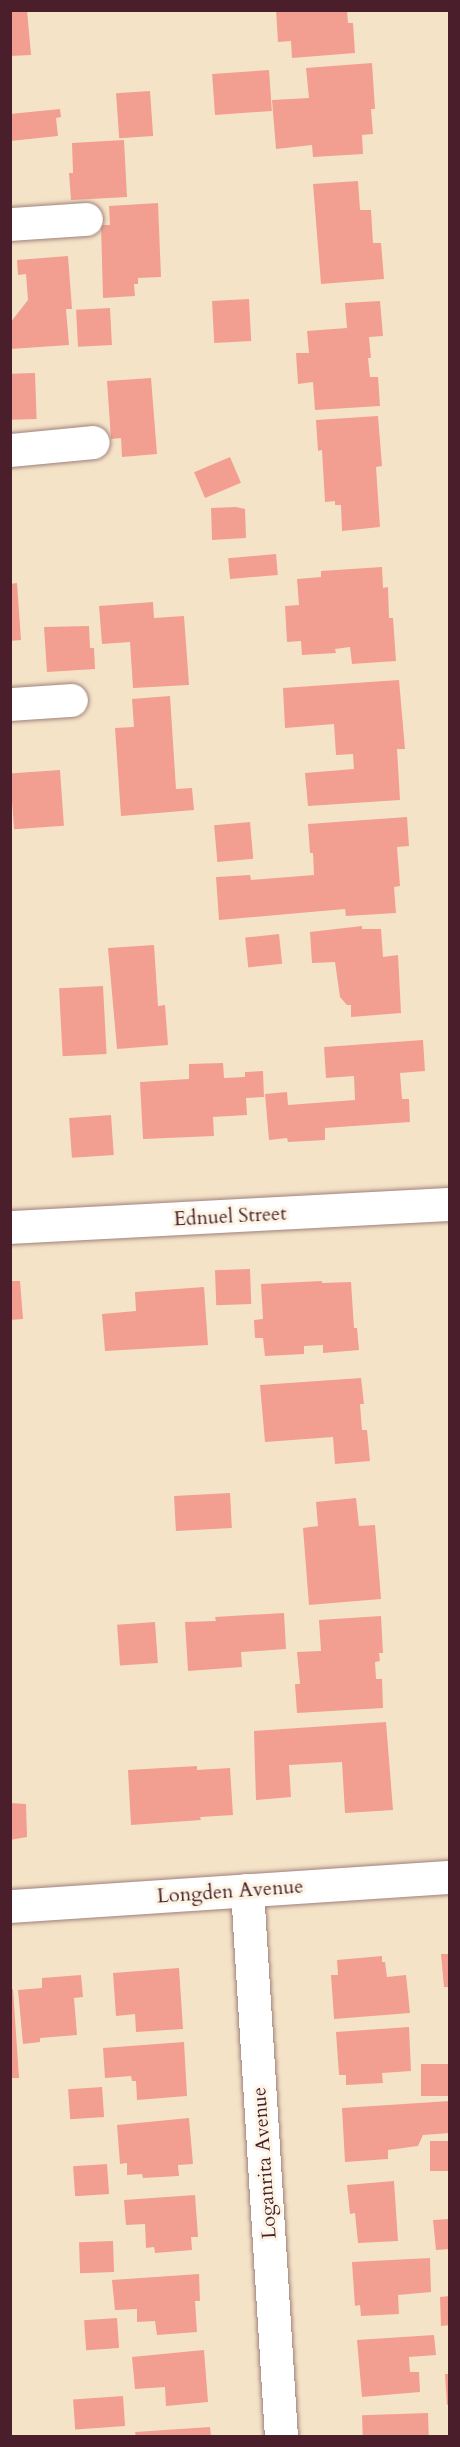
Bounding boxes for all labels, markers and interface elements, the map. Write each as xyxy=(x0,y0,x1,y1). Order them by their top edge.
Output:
street label: Ednuel Street xyxy=(173,1201,287,1231)
street label: Longden Avenue xyxy=(156,1874,304,1908)
street label: Loganrita Avenue xyxy=(247,2086,281,2240)

